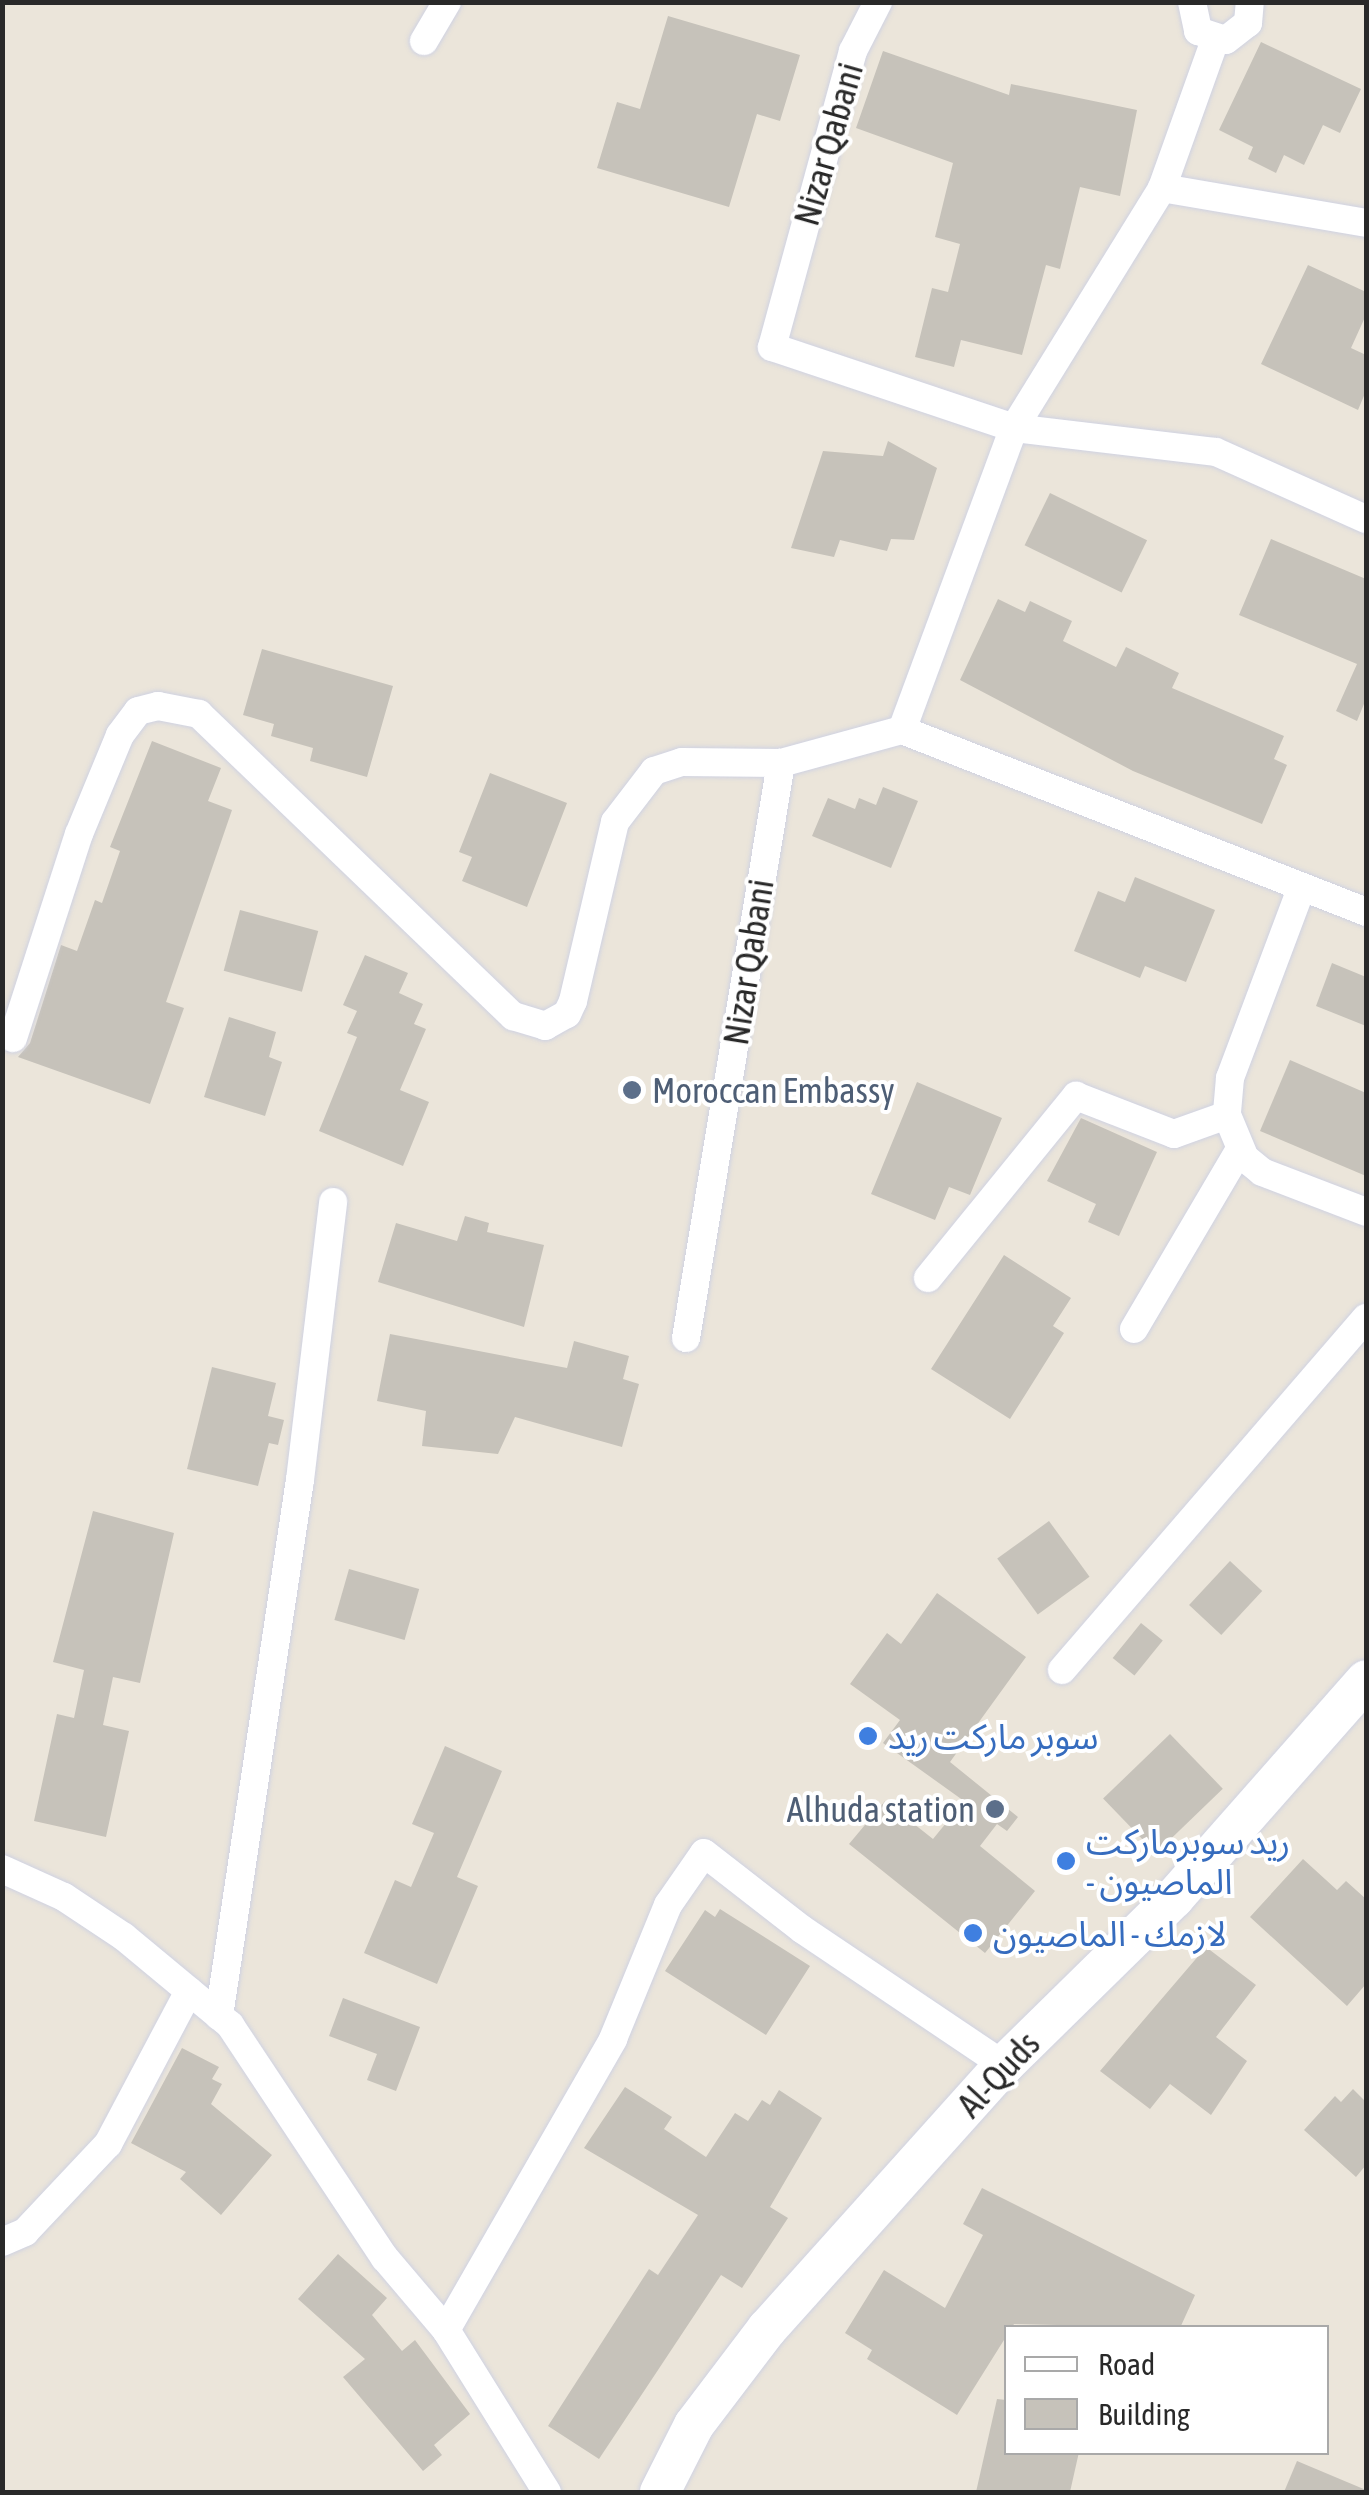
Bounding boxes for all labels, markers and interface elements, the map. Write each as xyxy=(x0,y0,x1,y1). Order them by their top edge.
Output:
street label: Nizar Qabani xyxy=(785,58,871,230)
street label: Nizar Qabani xyxy=(714,876,782,1048)
place label: Moroccan Embassy xyxy=(652,1069,895,1111)
marker: Moroccan Embassy xyxy=(621,1079,643,1101)
place label: سوبر ماركت ريد xyxy=(888,1715,1098,1757)
marker: سوبر ماركت ريد xyxy=(857,1725,879,1747)
place label: Alhuda station xyxy=(787,1788,975,1830)
marker: Alhuda station xyxy=(984,1798,1006,1820)
place label: ريد سوبرماركت - الماصيون xyxy=(1086,1820,1290,1902)
marker: ريد سوبرماركت - الماصيون xyxy=(1055,1850,1077,1872)
place label: لازمك - الماصيون xyxy=(993,1912,1227,1954)
marker: لازمك - الماصيون xyxy=(962,1922,984,1944)
street label: Al-Quds xyxy=(948,2023,1048,2125)
legend xyxy=(1004,2325,1329,2455)
text: Road xyxy=(1098,2347,1155,2381)
text: Building xyxy=(1098,2397,1190,2431)

